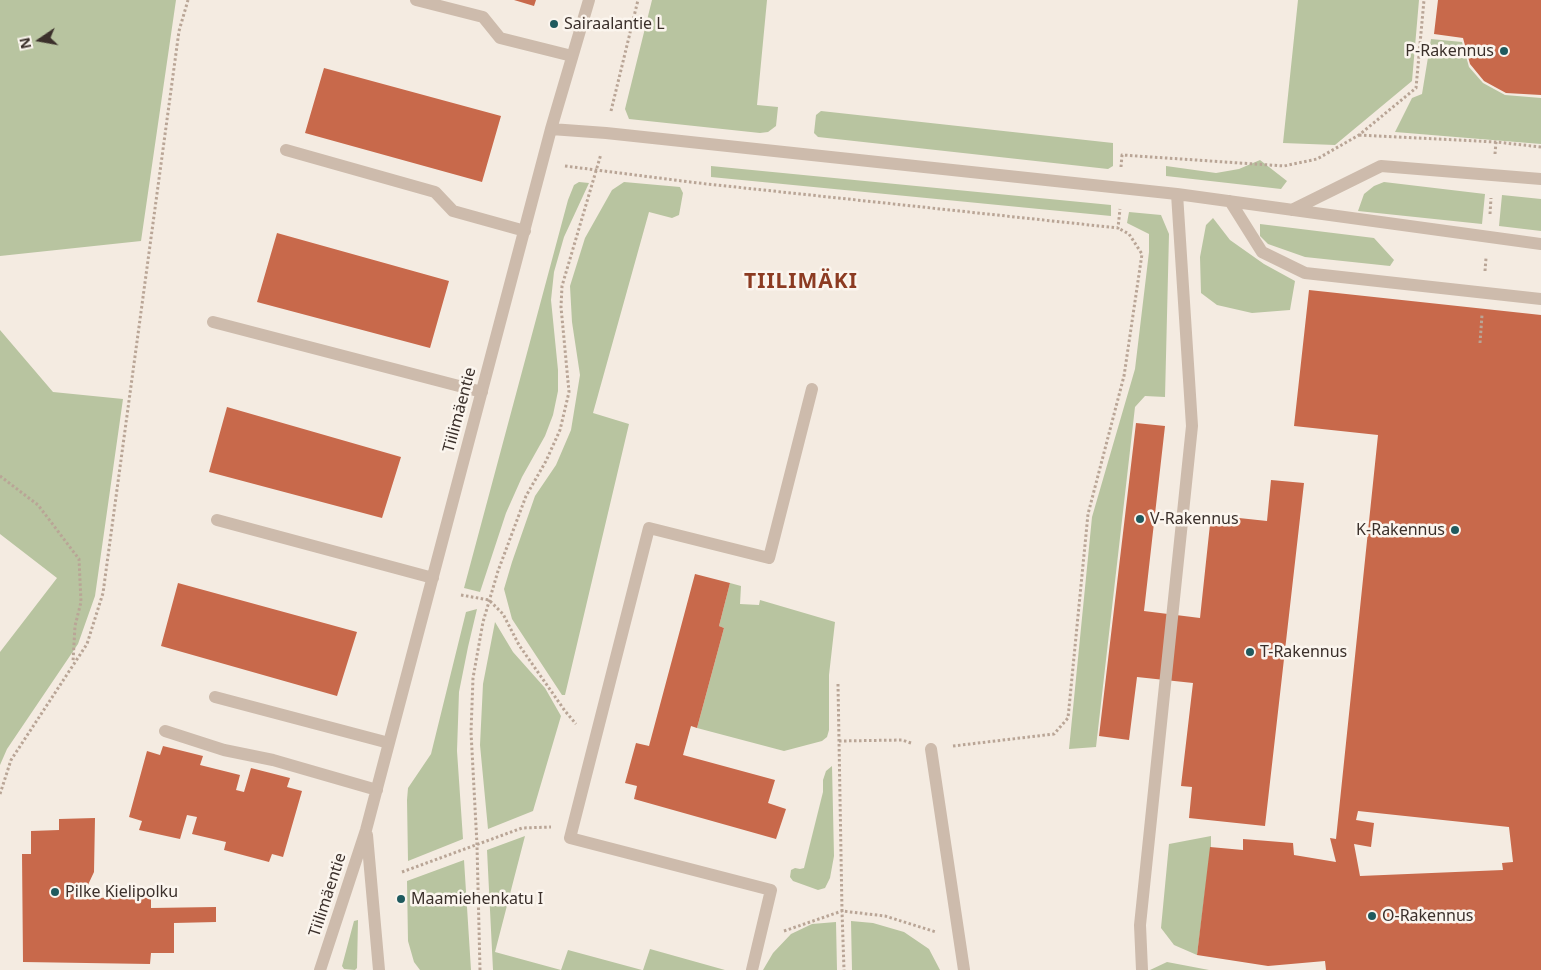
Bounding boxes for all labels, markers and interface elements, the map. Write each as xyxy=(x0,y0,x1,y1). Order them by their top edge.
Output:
place label: Sairaalantie L xyxy=(564,14,665,34)
north arrow xyxy=(15,15,65,65)
marker: Sairaalantie L xyxy=(548,18,560,30)
text: N xyxy=(14,36,35,51)
place label: P-Rakennus xyxy=(1405,41,1494,61)
marker: P-Rakennus xyxy=(1498,45,1510,57)
district label: TIILIMÄKI xyxy=(743,269,859,295)
street label: Tiilimäentie xyxy=(439,365,481,455)
place label: V-Rakennus xyxy=(1150,509,1239,529)
marker: V-Rakennus xyxy=(1134,513,1146,525)
place label: K-Rakennus xyxy=(1356,520,1445,540)
marker: K-Rakennus xyxy=(1449,524,1461,536)
place label: T-Rakennus xyxy=(1260,642,1347,662)
marker: T-Rakennus xyxy=(1244,646,1256,658)
street label: Tiilimäentie xyxy=(305,851,351,939)
place label: Pilke Kielipolku xyxy=(65,882,178,902)
marker: Pilke Kielipolku xyxy=(49,886,61,898)
place label: Maamiehenkatu I xyxy=(411,889,543,909)
marker: Maamiehenkatu I xyxy=(395,893,407,905)
place label: O-Rakennus xyxy=(1382,906,1473,926)
marker: O-Rakennus xyxy=(1366,910,1378,922)

